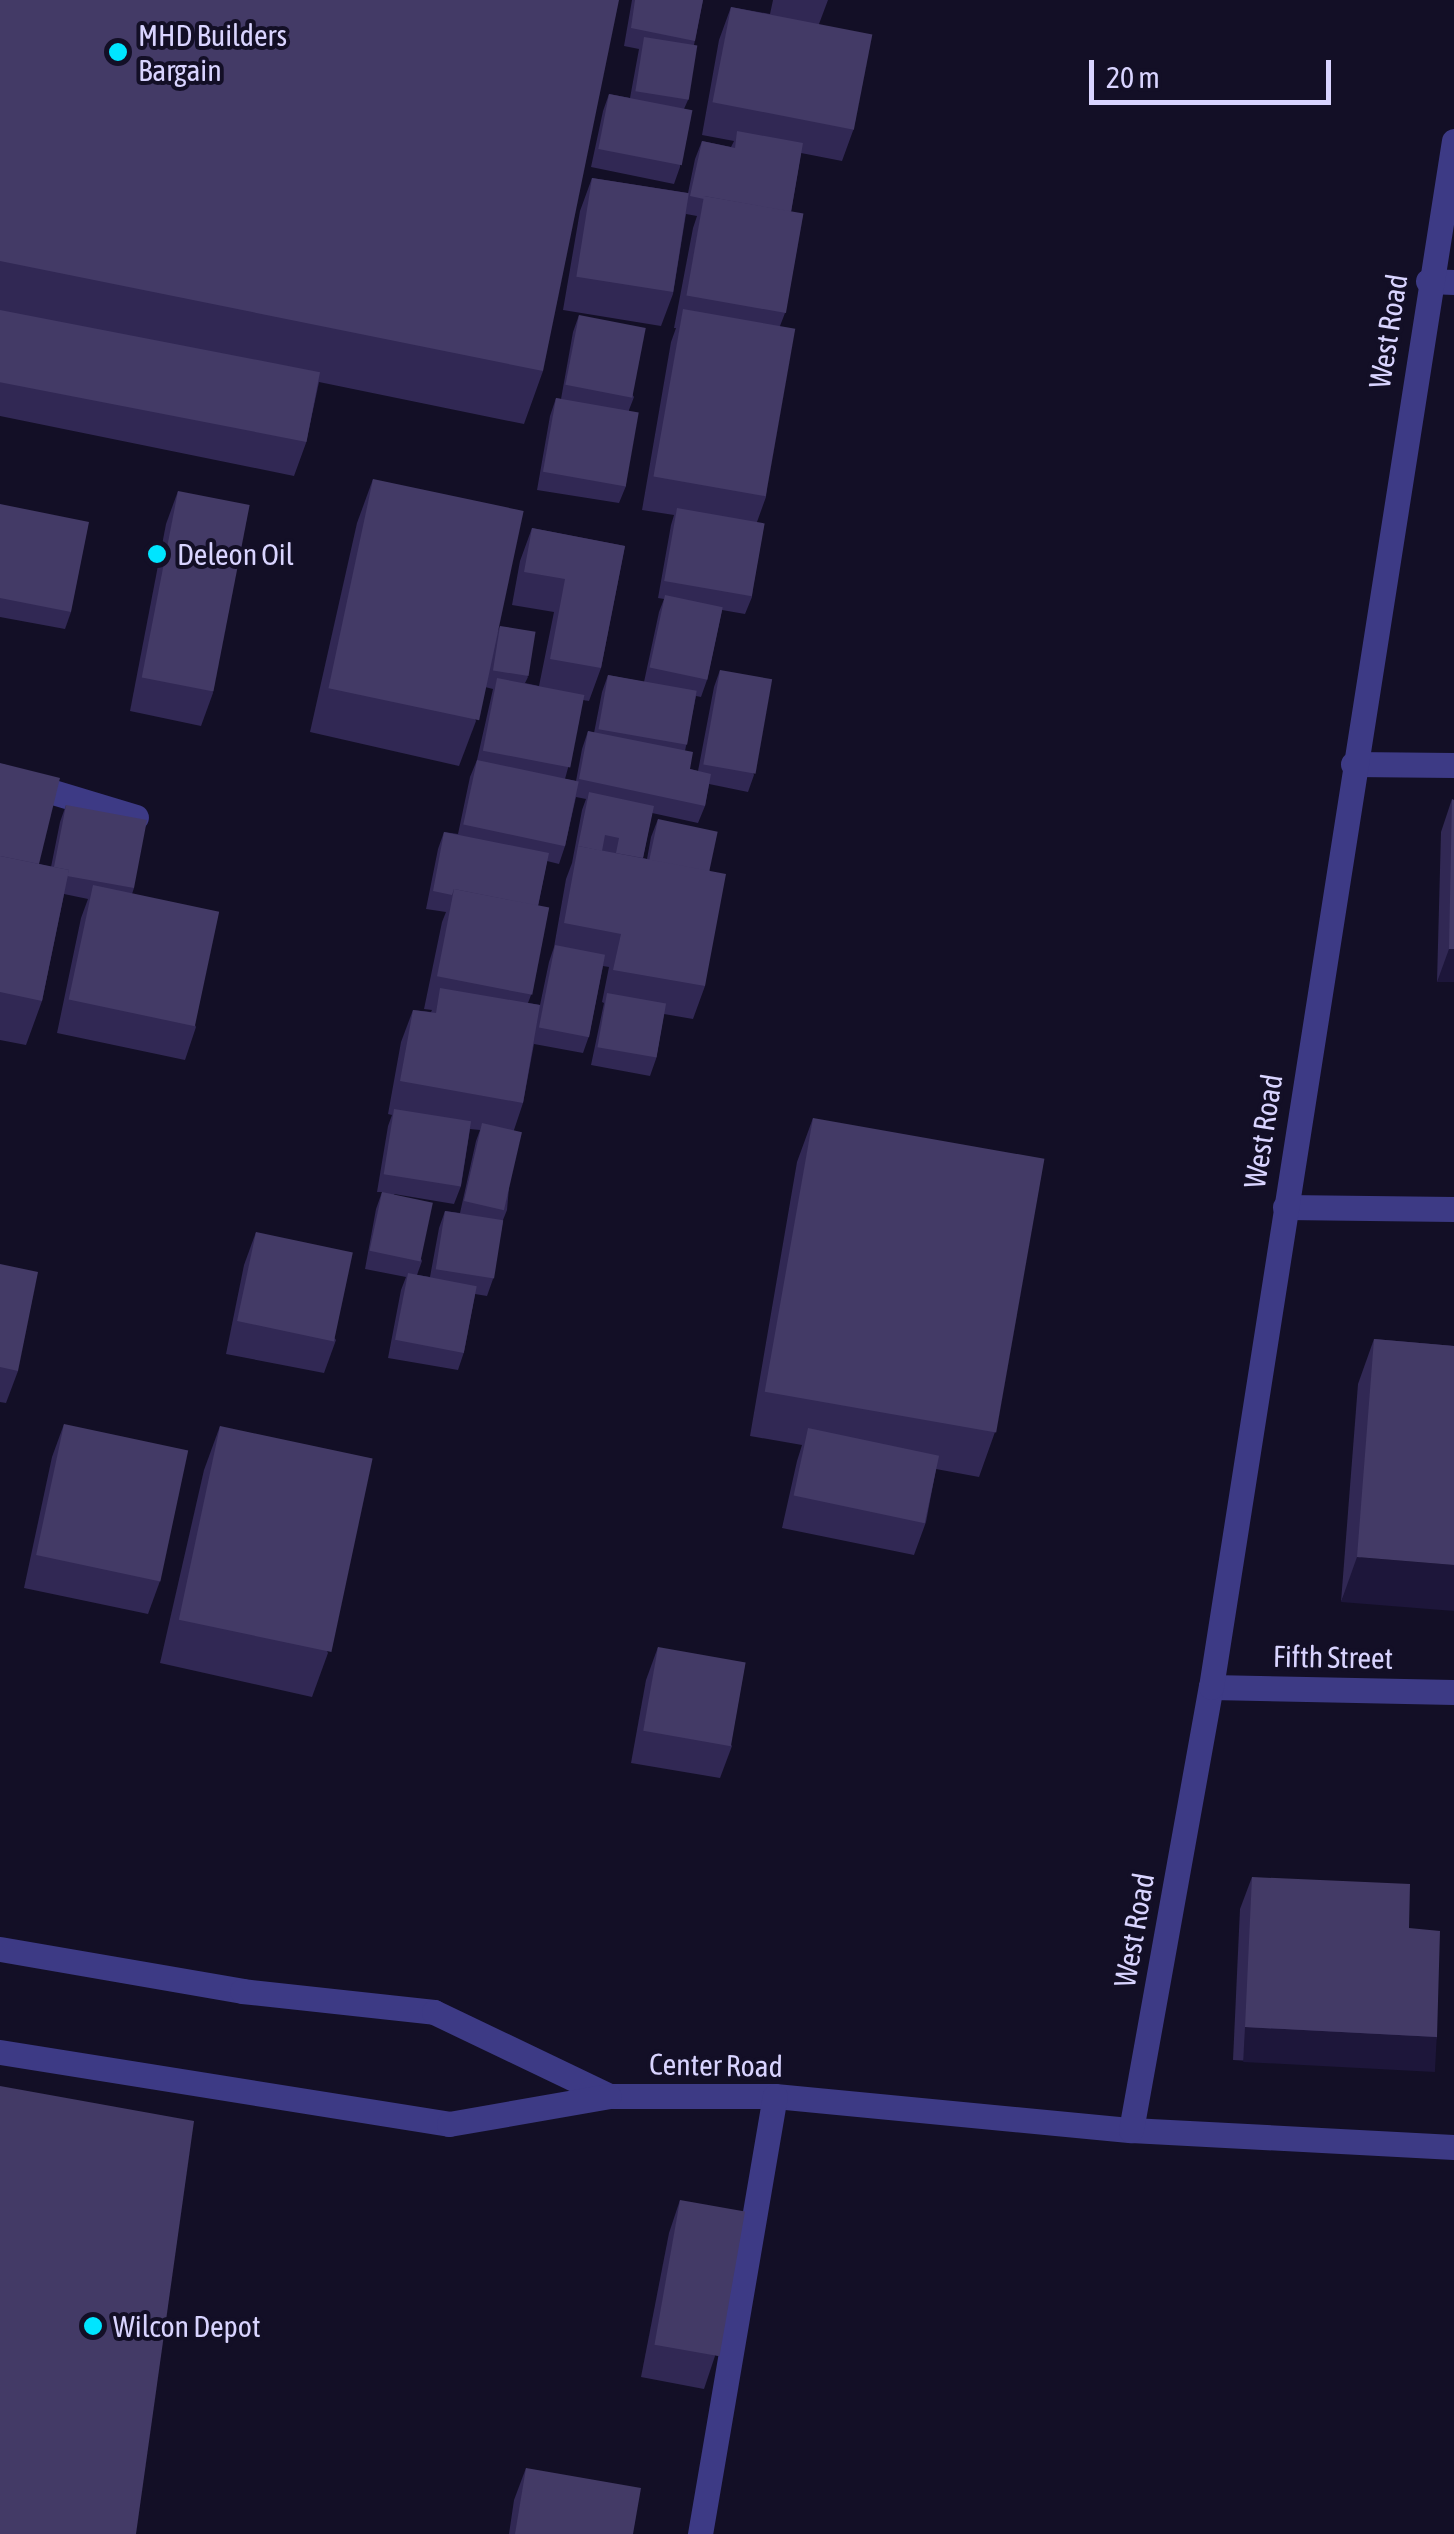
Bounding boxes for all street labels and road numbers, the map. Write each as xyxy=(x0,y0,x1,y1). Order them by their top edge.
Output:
street label: West Road xyxy=(1361,271,1415,391)
street label: West Road xyxy=(1236,1071,1290,1191)
street label: Fifth Street xyxy=(1273,1638,1393,1676)
street label: West Road xyxy=(1106,1870,1162,1990)
street label: Center Road xyxy=(649,2046,783,2084)

